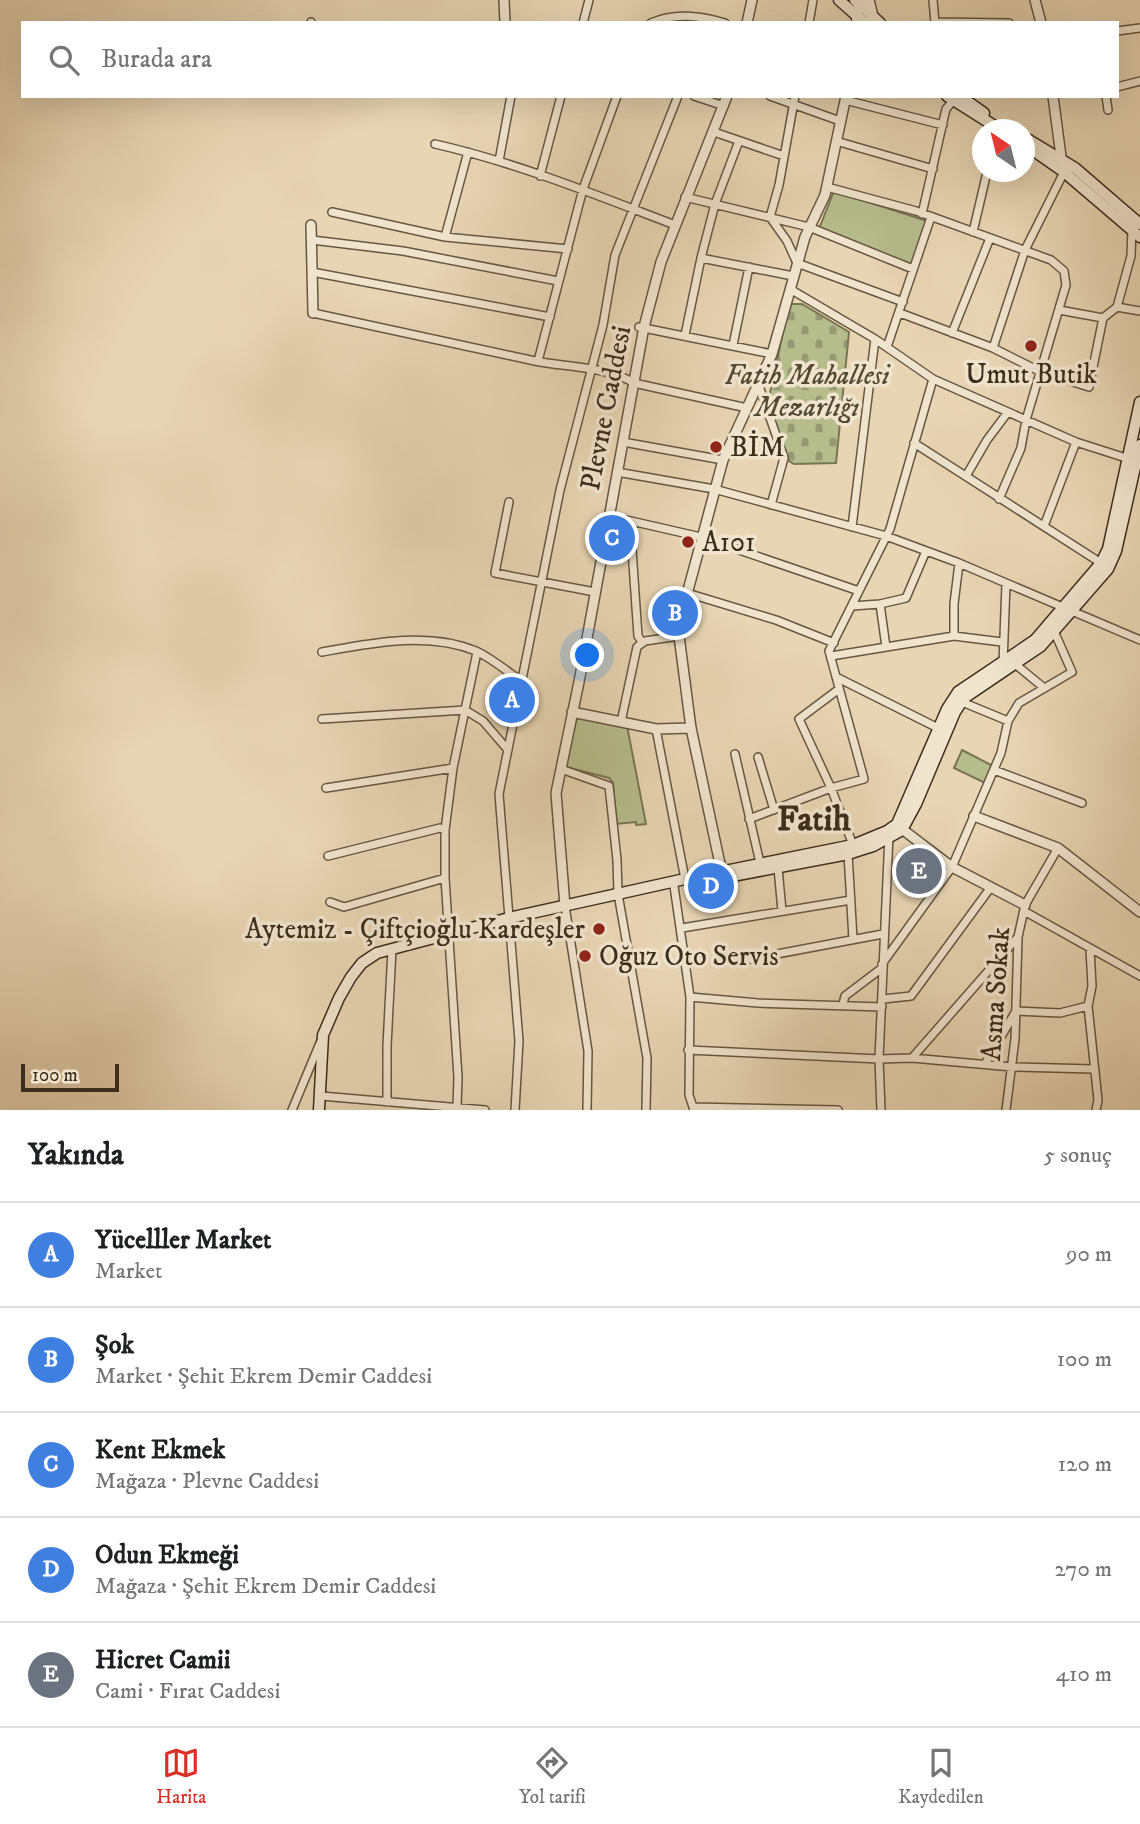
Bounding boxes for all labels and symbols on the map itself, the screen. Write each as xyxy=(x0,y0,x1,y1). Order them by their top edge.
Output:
north arrow xyxy=(972,119,1035,182)
street label: Plevne Caddesi xyxy=(573,323,639,493)
marker: Umut Butik xyxy=(1023,338,1039,354)
place label: Umut Butik xyxy=(965,357,1097,392)
park label: Fatih Mahallesi Mezarlığı xyxy=(725,358,891,425)
place label: BİM xyxy=(730,430,785,465)
marker: BİM xyxy=(708,439,724,455)
pin: C xyxy=(589,512,635,564)
place label: A101 xyxy=(702,525,755,560)
marker: A101 xyxy=(680,534,696,550)
pin: B xyxy=(652,587,698,639)
your location xyxy=(570,638,604,672)
pin: A xyxy=(489,674,535,726)
district label: Fatih xyxy=(777,798,852,842)
pin: E xyxy=(896,845,942,897)
pin: D xyxy=(688,860,734,912)
place label: Aytemiz - Çiftçioğlu Kardeşler xyxy=(245,912,586,947)
marker: Aytemiz - Çiftçioğlu Kardeşler xyxy=(591,921,607,937)
street label: Asma Sokak xyxy=(974,926,1018,1062)
place label: Oğuz Oto Servis xyxy=(599,939,779,974)
marker: Oğuz Oto Servis xyxy=(577,948,593,964)
scale bar xyxy=(21,1061,119,1093)

